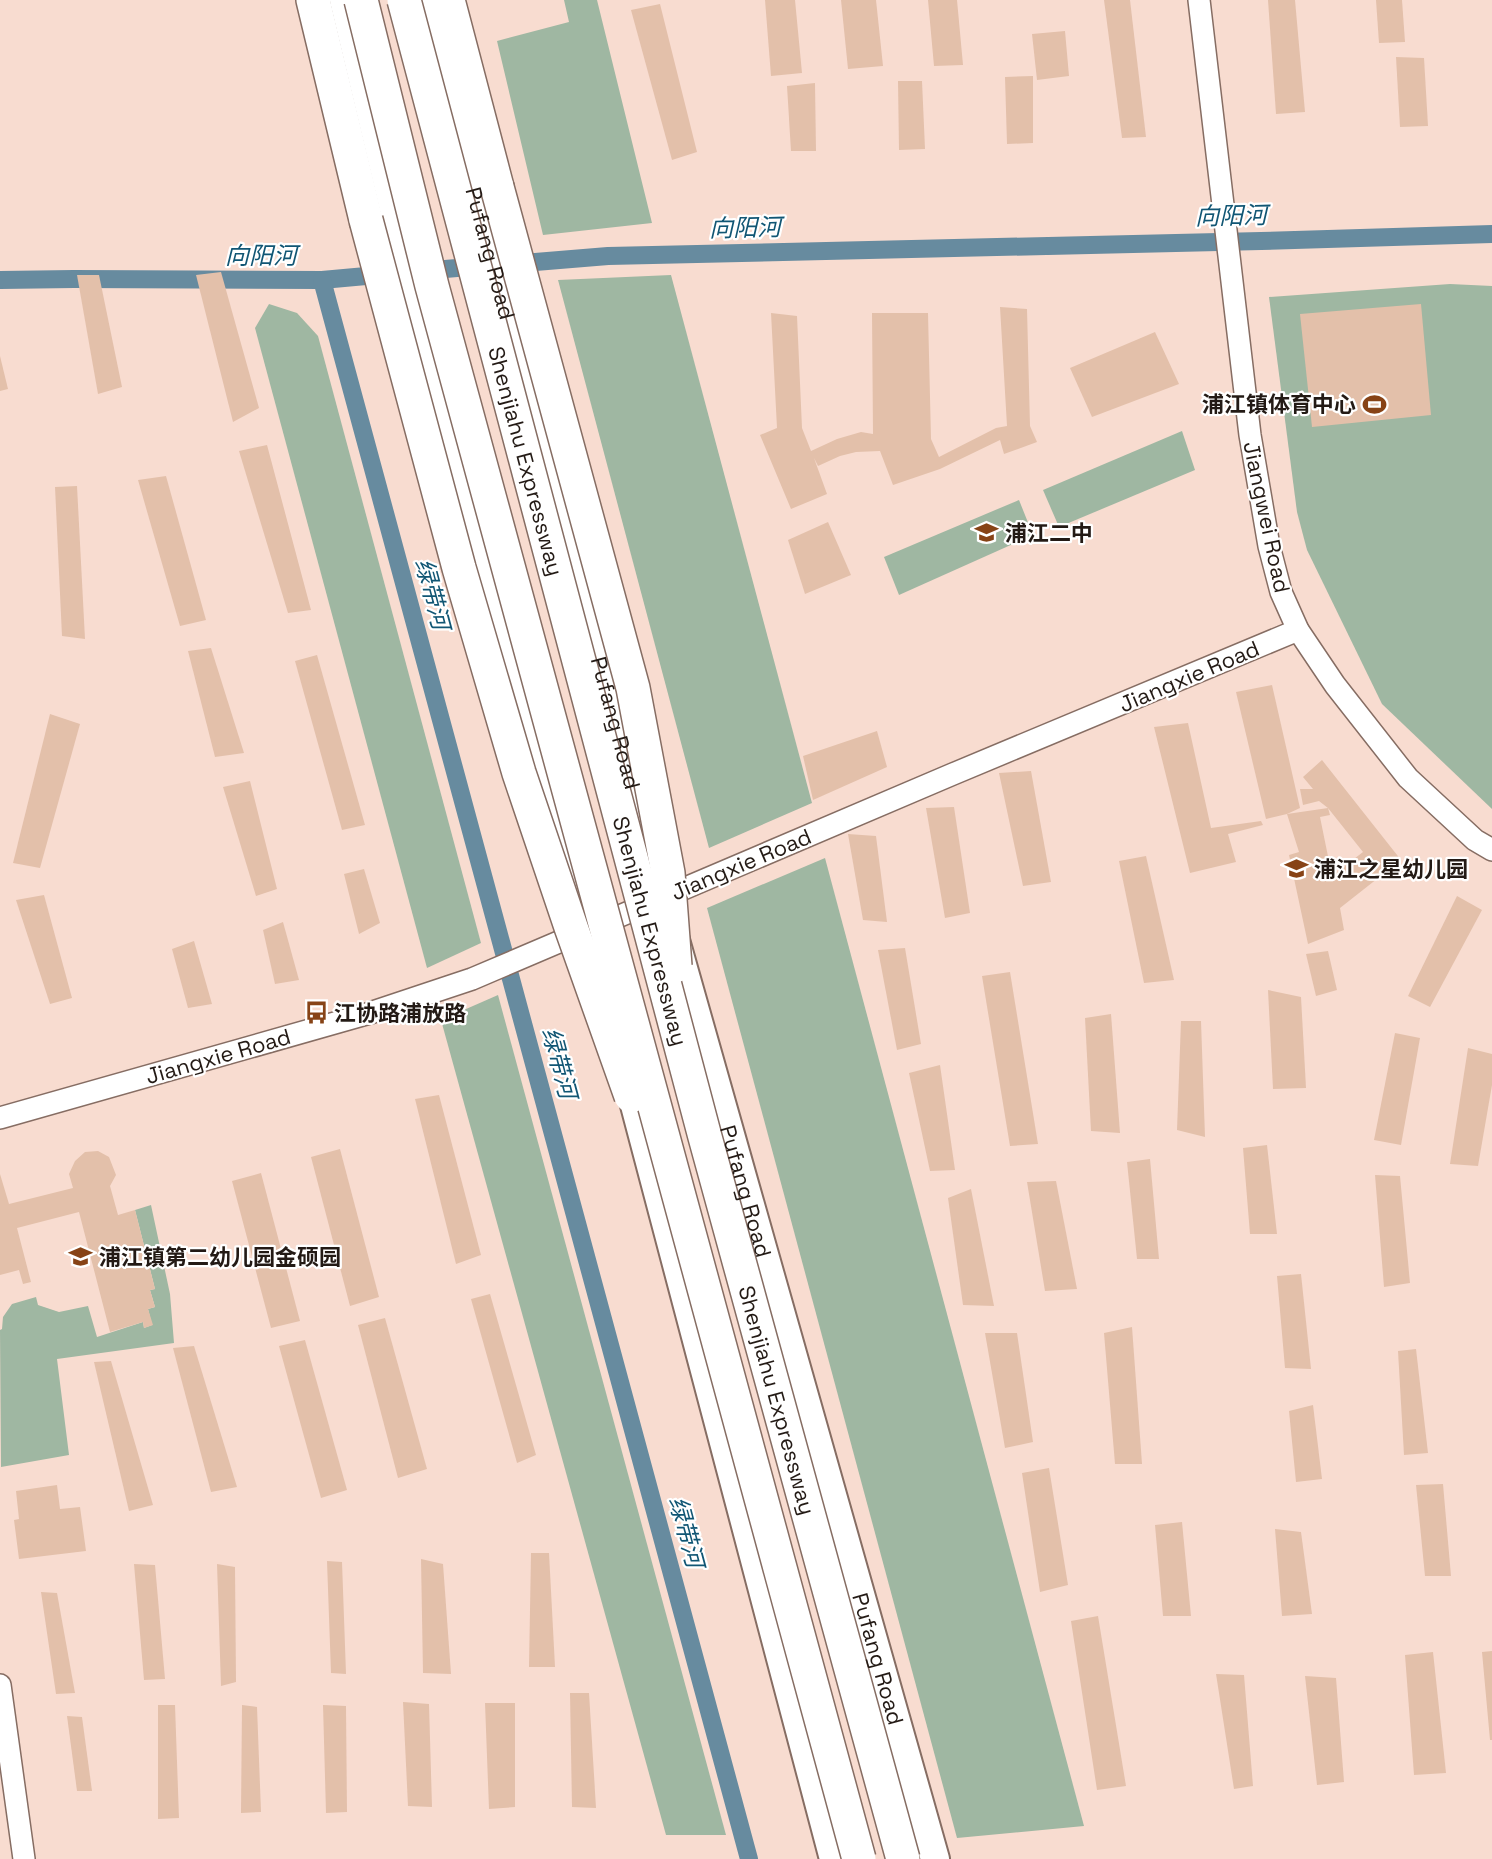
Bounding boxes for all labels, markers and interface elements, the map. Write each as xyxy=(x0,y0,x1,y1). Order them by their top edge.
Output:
street label: Pufang Road xyxy=(459,184,522,323)
water label: 向阳河 xyxy=(1195,199,1271,232)
water label: 向阳河 xyxy=(709,211,785,244)
water label: 向阳河 xyxy=(225,240,301,271)
street label: Shenjiahu Expressway xyxy=(482,343,570,579)
place label: 浦江镇体育中心 xyxy=(1202,390,1356,418)
sports icon: 浦江镇体育中心 xyxy=(1361,391,1387,417)
street label: Jiangwei Road xyxy=(1237,439,1297,595)
place label: 浦江二中 xyxy=(1005,519,1093,547)
school or university icon: 浦江二中 xyxy=(974,520,1000,546)
water label: 绿带河 xyxy=(408,555,458,637)
street label: Jiangxie Road xyxy=(1115,634,1263,718)
street label: Pufang Road xyxy=(585,653,647,792)
street label: Shenjiahu Expressway xyxy=(607,813,694,1049)
street label: Jiangxie Road xyxy=(667,822,815,906)
place label: 浦江之星幼儿园 xyxy=(1314,855,1468,883)
school or university icon: 浦江之星幼儿园 xyxy=(1283,856,1309,882)
place label: 江协路浦放路 xyxy=(334,999,466,1027)
bus stop icon: 江协路浦放路 xyxy=(303,1000,329,1026)
street label: Jiangxie Road xyxy=(142,1022,294,1090)
water label: 绿带河 xyxy=(535,1024,585,1106)
street label: Pufang Road xyxy=(714,1122,778,1260)
place label: 浦江镇第二幼儿园金硕园 xyxy=(99,1243,341,1271)
school or university icon: 浦江镇第二幼儿园金硕园 xyxy=(68,1244,94,1270)
street label: Shenjiahu Expressway xyxy=(732,1282,822,1518)
water label: 绿带河 xyxy=(662,1493,712,1575)
street label: Pufang Road xyxy=(846,1589,910,1728)

